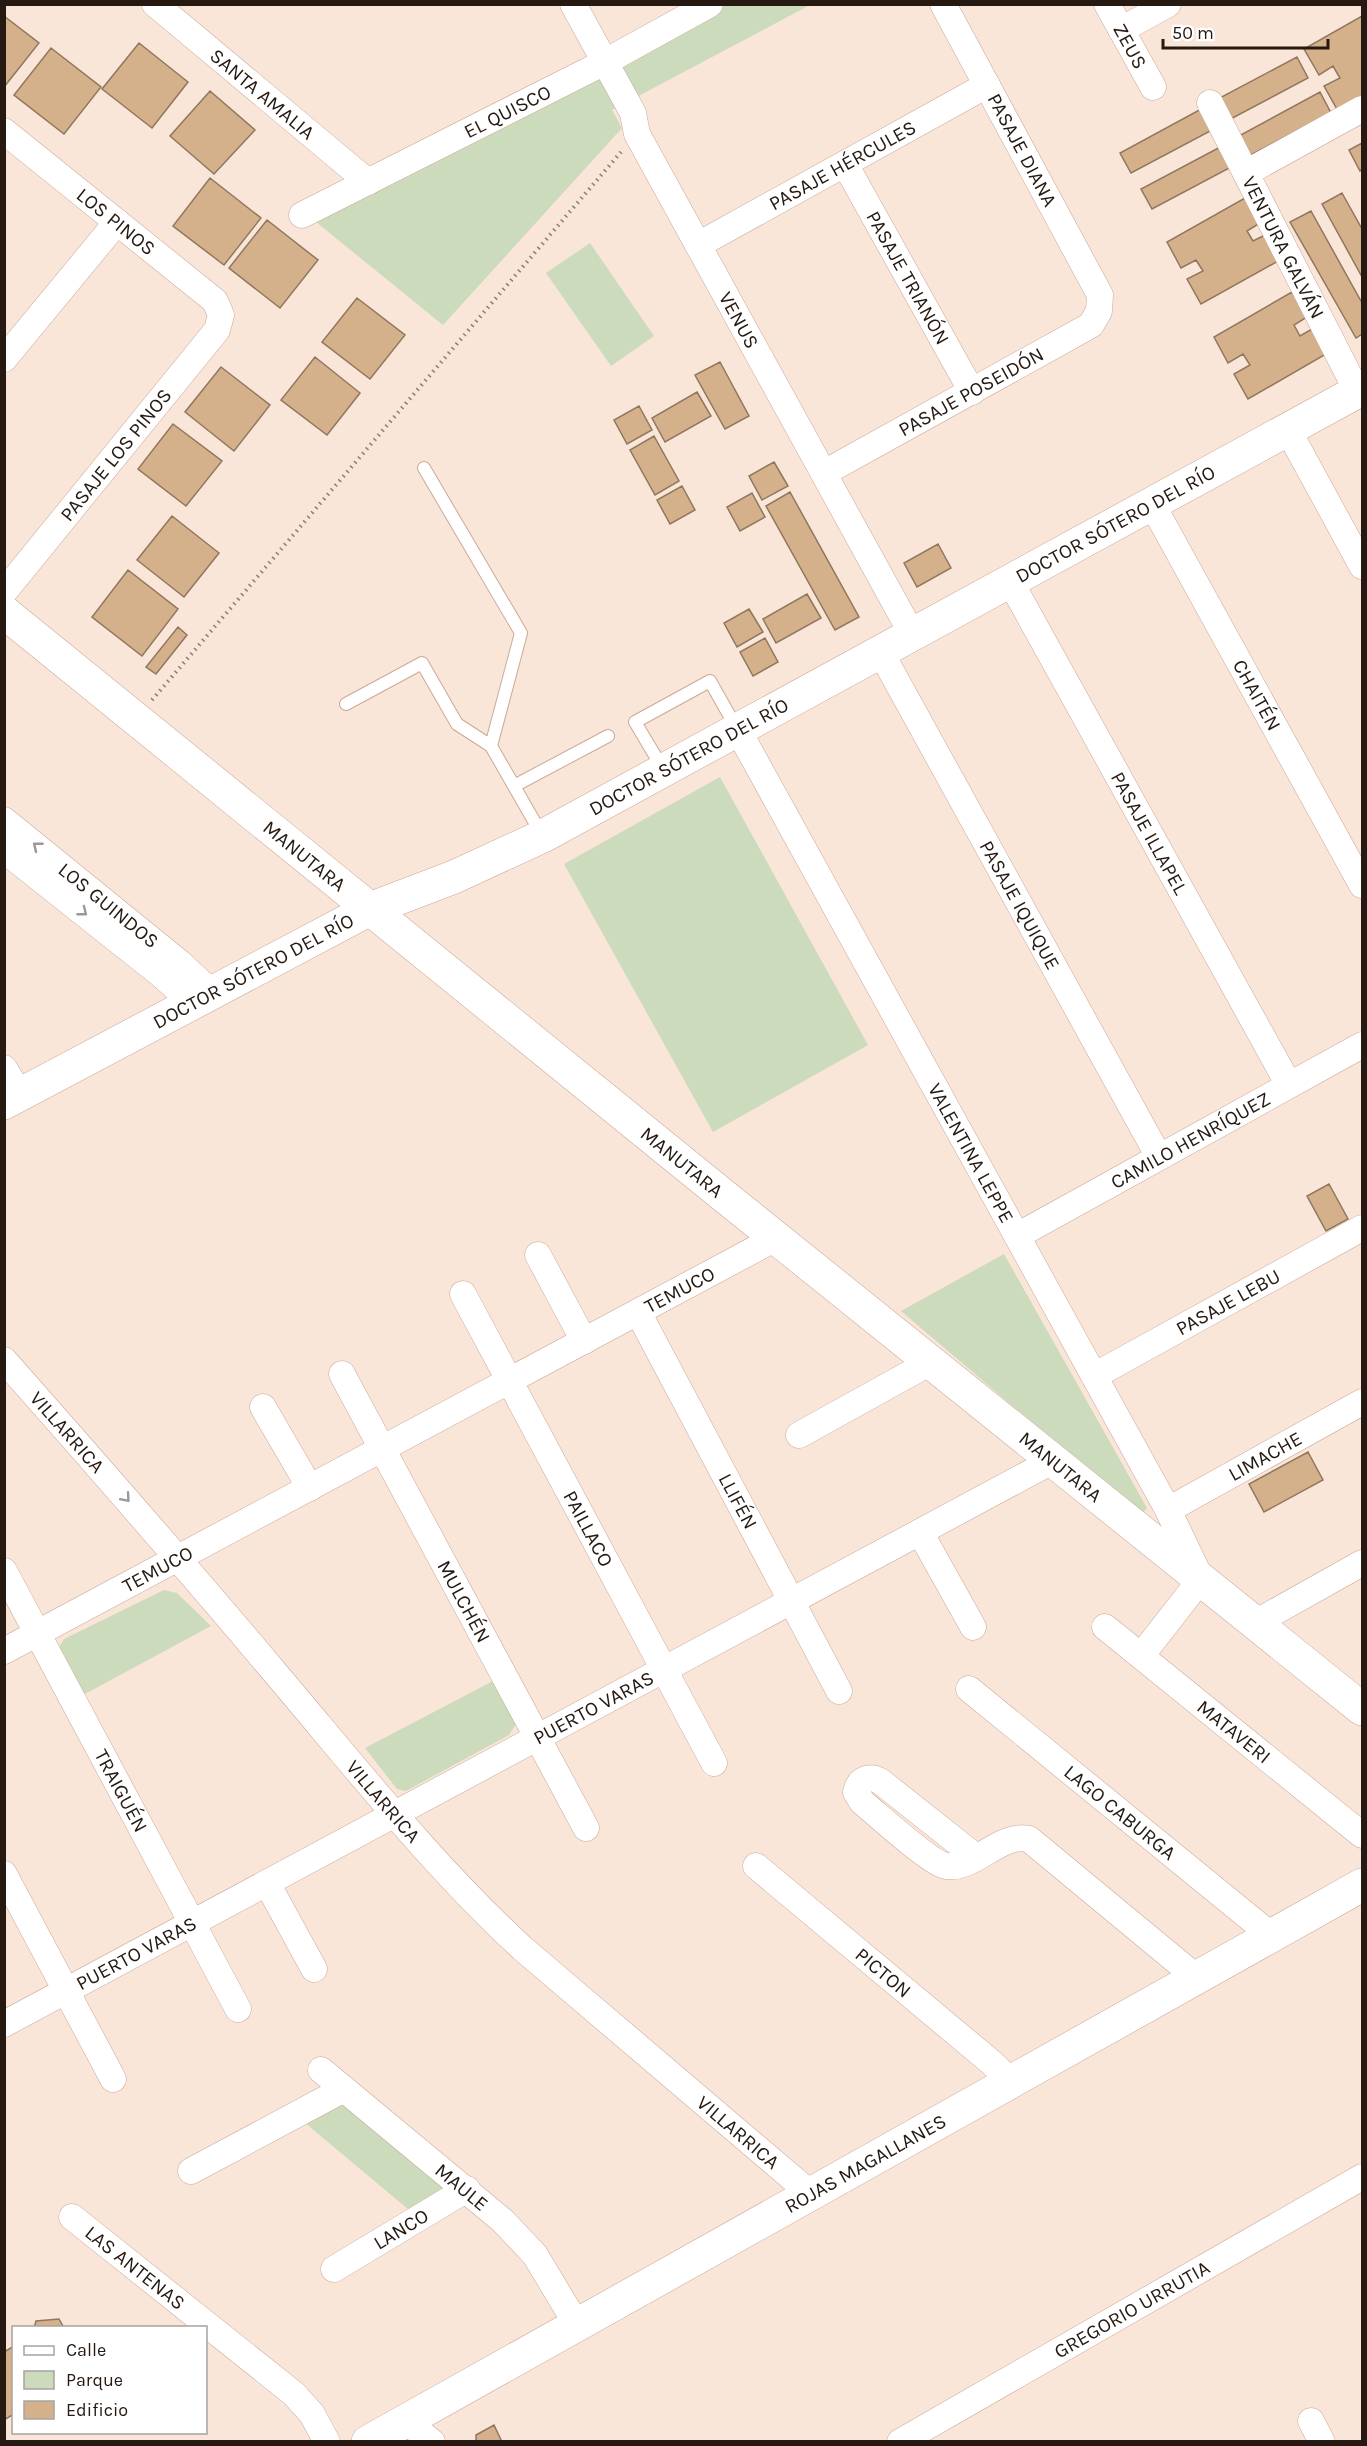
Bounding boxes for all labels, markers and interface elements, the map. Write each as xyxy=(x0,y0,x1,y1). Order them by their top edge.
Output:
scale bar xyxy=(1163,12,1328,50)
street label: ZEUS xyxy=(1109,19,1152,73)
text: 50 m xyxy=(1172,22,1214,44)
street label: SANTA AMALIA xyxy=(205,44,319,144)
street label: EL QUISCO xyxy=(460,80,555,143)
street label: PASAJE DIANA xyxy=(983,89,1061,211)
street label: PASAJE HÉRCULES xyxy=(765,115,920,215)
street label: VENTURA GALVÁN xyxy=(1238,172,1329,322)
street label: LOS PINOS xyxy=(72,183,160,260)
street label: PASAJE TRIANÓN xyxy=(862,207,955,348)
street label: VENUS xyxy=(714,288,764,352)
street label: PASAJE POSEIDÓN xyxy=(894,342,1047,441)
street label: PASAJE LOS PINOS xyxy=(55,384,177,526)
street label: DOCTOR SÓTERO DEL RÍO xyxy=(1011,460,1219,587)
street label: CHAITÉN xyxy=(1228,655,1286,734)
street label: DOCTOR SÓTERO DEL RÍO xyxy=(585,693,792,820)
street label: PASAJE ILLAPEL xyxy=(1106,767,1193,899)
street label: MANUTARA xyxy=(259,815,351,896)
street label: PASAJE IQUIQUE xyxy=(975,836,1065,974)
one-way arrow xyxy=(33,843,44,854)
street label: LOS GUINDOS xyxy=(54,858,164,953)
one-way arrow xyxy=(76,905,87,916)
street label: DOCTOR SÓTERO DEL RÍO xyxy=(149,908,357,1034)
street label: VALENTINA LEPPE xyxy=(923,1079,1019,1227)
street label: CAMILO HENRÍQUEZ xyxy=(1106,1087,1274,1193)
street label: MANUTARA xyxy=(636,1122,728,1202)
street label: TEMUCO xyxy=(640,1261,719,1318)
street label: PASAJE LEBU xyxy=(1172,1264,1284,1340)
street label: VILLARRICA xyxy=(25,1386,109,1477)
street label: MANUTARA xyxy=(1015,1426,1107,1507)
street label: LIMACHE xyxy=(1224,1426,1306,1486)
street label: LLIFÉN xyxy=(714,1469,762,1533)
street label: PAILLACO xyxy=(559,1487,618,1570)
one-way arrow xyxy=(119,1492,130,1502)
street label: TEMUCO xyxy=(118,1541,197,1597)
street label: MULCHÉN xyxy=(433,1556,496,1646)
street label: PUERTO VARAS xyxy=(529,1666,658,1749)
street label: MATAVERI xyxy=(1193,1695,1276,1768)
street label: TRAIGUÉN xyxy=(90,1745,153,1836)
street label: VILLARRICA xyxy=(342,1755,425,1847)
street label: LAGO CABURGA xyxy=(1060,1760,1181,1865)
street label: PUERTO VARAS xyxy=(72,1911,200,1995)
street label: PICTON xyxy=(851,1943,916,2002)
street label: VILLARRICA xyxy=(692,2091,784,2174)
street label: ROJAS MAGALLANES xyxy=(780,2109,950,2218)
street label: MAULE xyxy=(431,2158,493,2216)
street label: LANCO xyxy=(369,2204,432,2254)
street label: LAS ANTENAS xyxy=(81,2221,190,2314)
street label: GREGORIO URRUTIA xyxy=(1050,2256,1213,2363)
legend xyxy=(12,2326,207,2434)
text: Calle xyxy=(66,2339,106,2361)
text: Parque xyxy=(66,2369,123,2391)
text: Edificio xyxy=(66,2399,128,2421)

